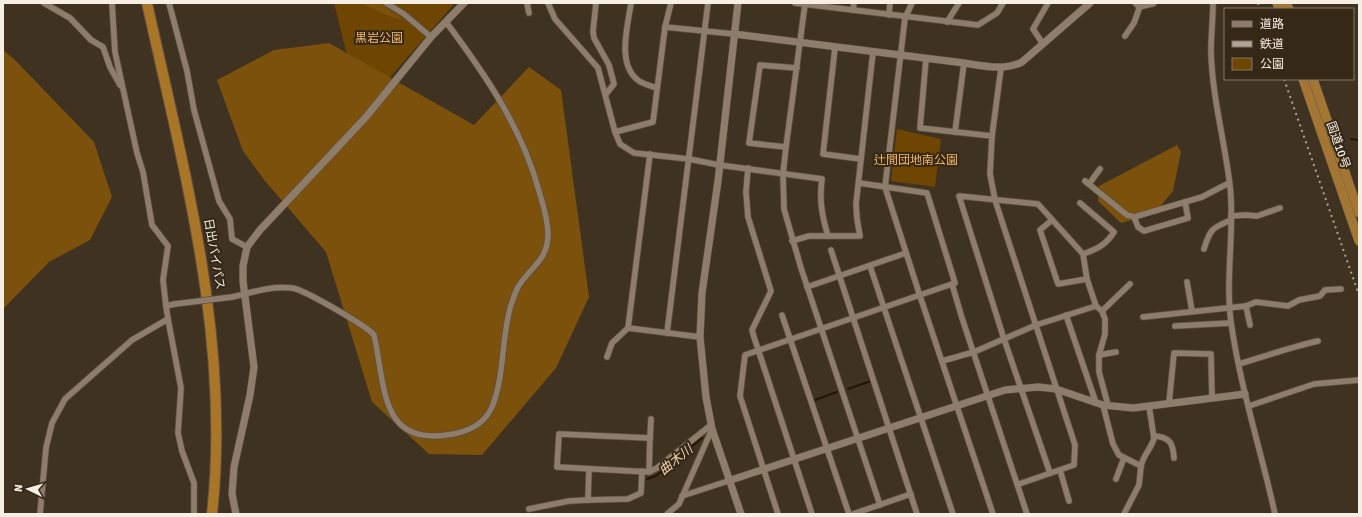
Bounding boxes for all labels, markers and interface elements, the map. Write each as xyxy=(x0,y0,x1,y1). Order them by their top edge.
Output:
legend xyxy=(1224,8,1354,80)
text: 道路 xyxy=(1260,17,1284,32)
park label: 黒岩公園 xyxy=(355,31,403,46)
text: 鉄道 xyxy=(1260,37,1284,52)
text: 公園 xyxy=(1260,57,1284,72)
street label: 国道10号 xyxy=(1323,119,1353,171)
park label: 辻間団地南公園 xyxy=(874,153,958,168)
street label: 日出バイパス xyxy=(200,217,228,291)
water label: 曲木川 xyxy=(656,440,698,478)
north arrow xyxy=(8,469,48,509)
text: N xyxy=(12,484,25,493)

